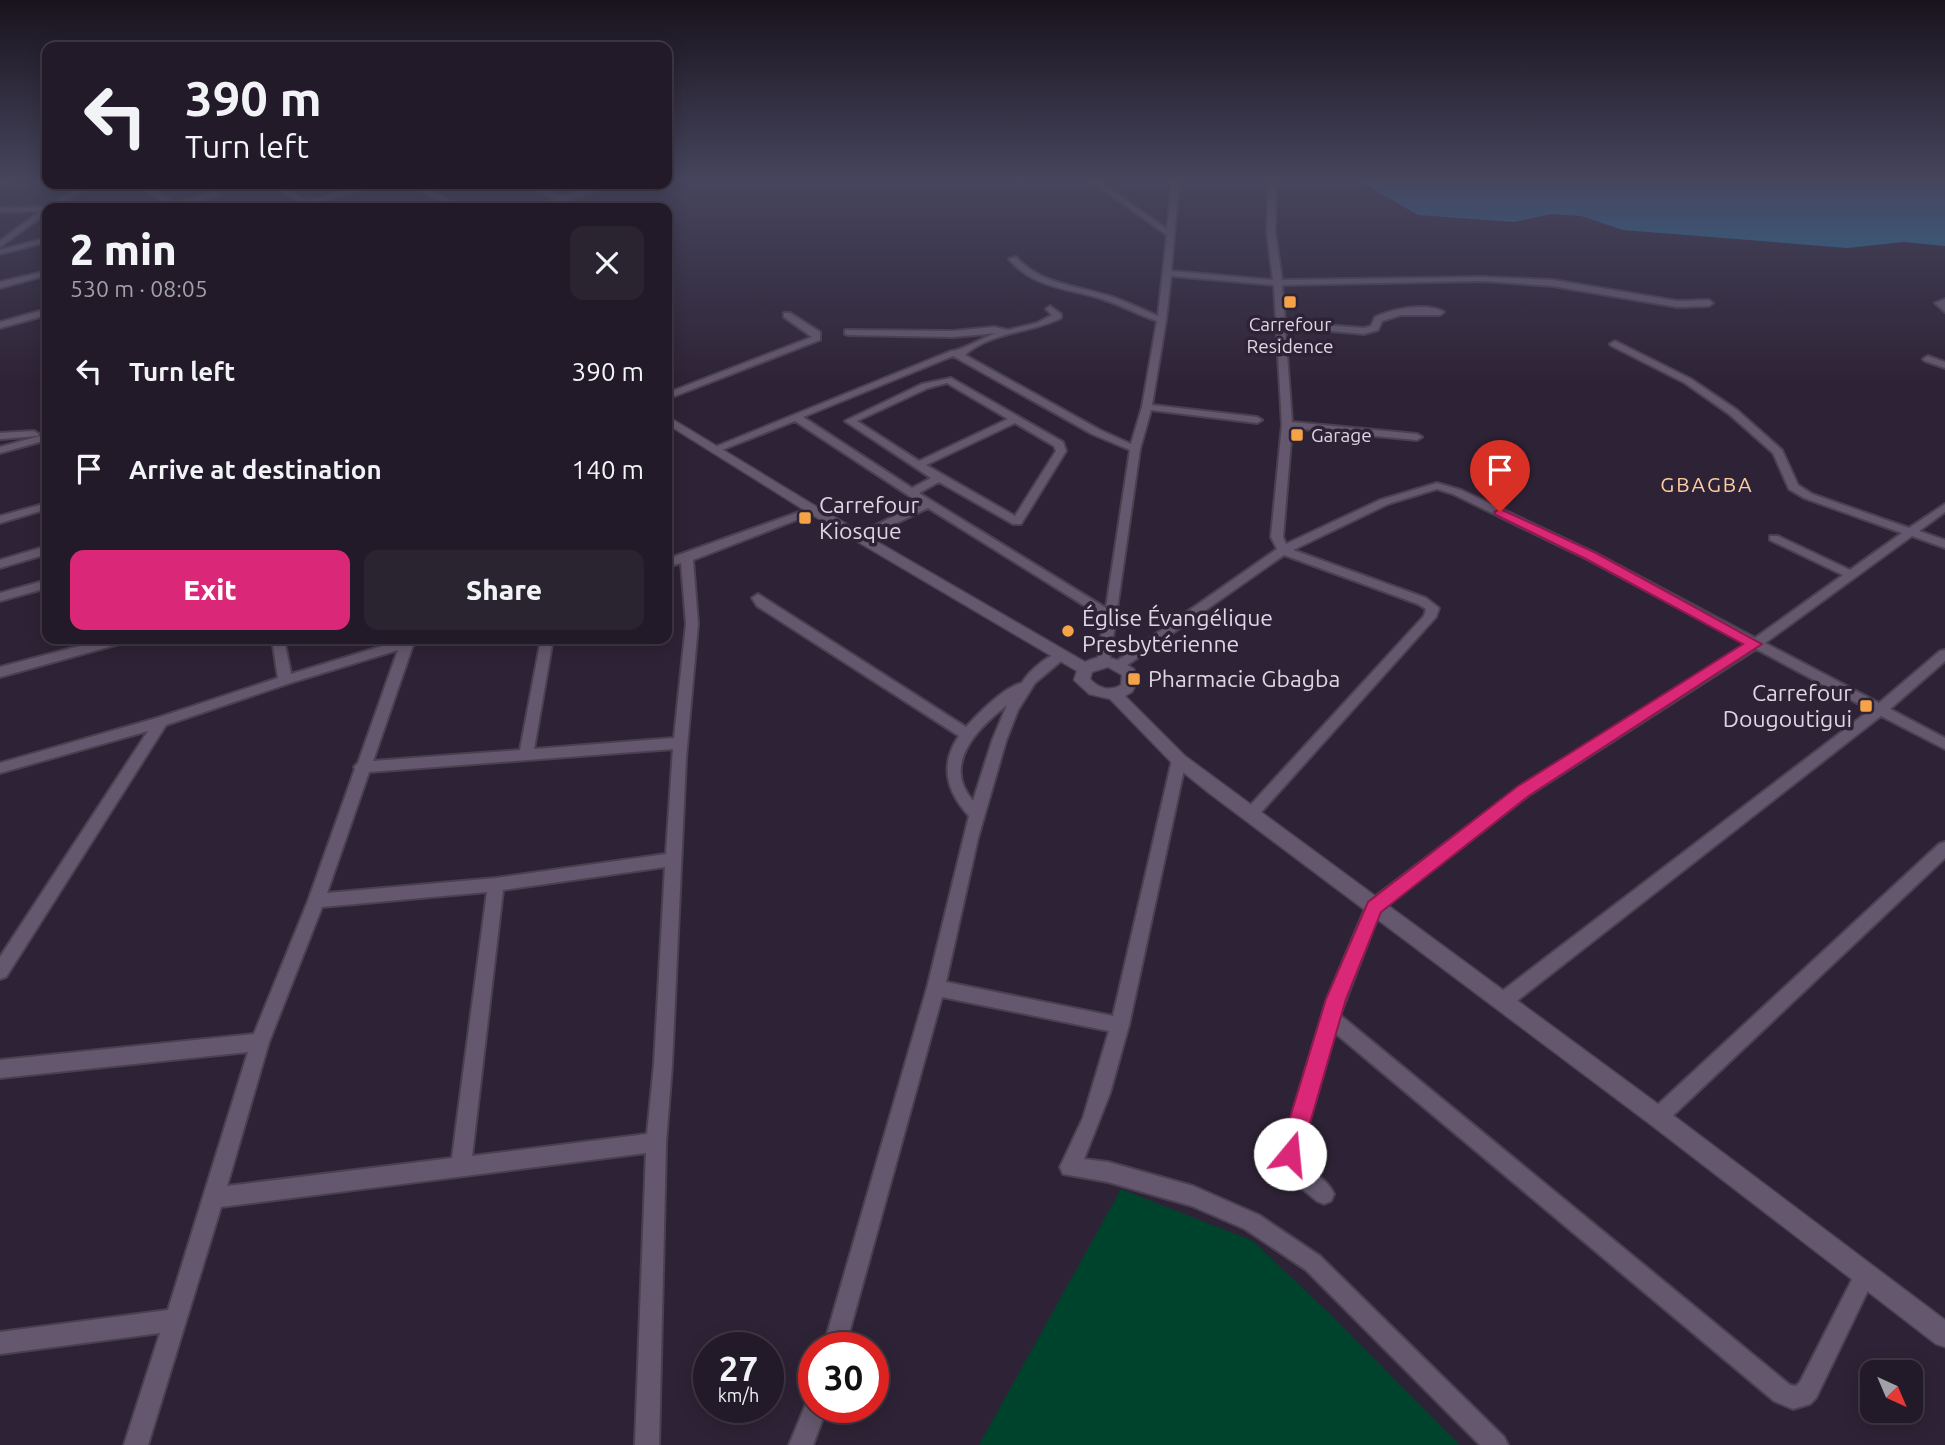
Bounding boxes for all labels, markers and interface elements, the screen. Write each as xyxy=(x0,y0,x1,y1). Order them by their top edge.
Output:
icon: left xyxy=(70,70,161,161)
text: 390 m xyxy=(185,70,322,125)
text: Turn left xyxy=(185,128,309,164)
text: 2 min xyxy=(70,226,177,273)
button: close xyxy=(570,226,644,300)
text: 530 m · 08:05 xyxy=(70,276,208,301)
marker: Carrefour Residence xyxy=(1282,294,1298,310)
place label: Carrefour Residence xyxy=(1247,313,1333,357)
icon: left xyxy=(70,352,108,390)
text: Turn left xyxy=(129,357,235,386)
text: 390 m xyxy=(572,357,644,386)
place label: Garage xyxy=(1311,424,1372,446)
marker: Garage xyxy=(1289,427,1305,443)
pin xyxy=(1470,440,1530,512)
icon: arrive xyxy=(70,450,108,488)
icon: arrive xyxy=(1481,451,1519,489)
text: Arrive at destination xyxy=(129,455,382,484)
text: 140 m xyxy=(572,455,644,484)
district label: GBAGBA xyxy=(1660,472,1754,496)
place label: Carrefour Kiosque xyxy=(819,492,919,543)
marker: Carrefour Kiosque xyxy=(797,510,813,526)
button: Exit xyxy=(70,550,350,630)
button: Share xyxy=(364,550,644,630)
place label: Église Évangélique Presbytérienne xyxy=(1082,604,1273,656)
marker: Église Évangélique Presbytérienne xyxy=(1060,623,1076,639)
place label: Pharmacie Gbagba xyxy=(1148,666,1340,691)
marker: Pharmacie Gbagba xyxy=(1126,671,1142,687)
place label: Carrefour Dougoutigui xyxy=(1723,680,1852,731)
marker: Carrefour Dougoutigui xyxy=(1858,698,1874,714)
position arrow xyxy=(1253,1117,1327,1191)
speed limit sign: 30 xyxy=(798,1332,889,1423)
text: 27 xyxy=(719,1348,758,1388)
north arrow xyxy=(1860,1360,1923,1423)
map controls xyxy=(1860,1360,1923,1423)
text: km/h xyxy=(718,1385,759,1405)

